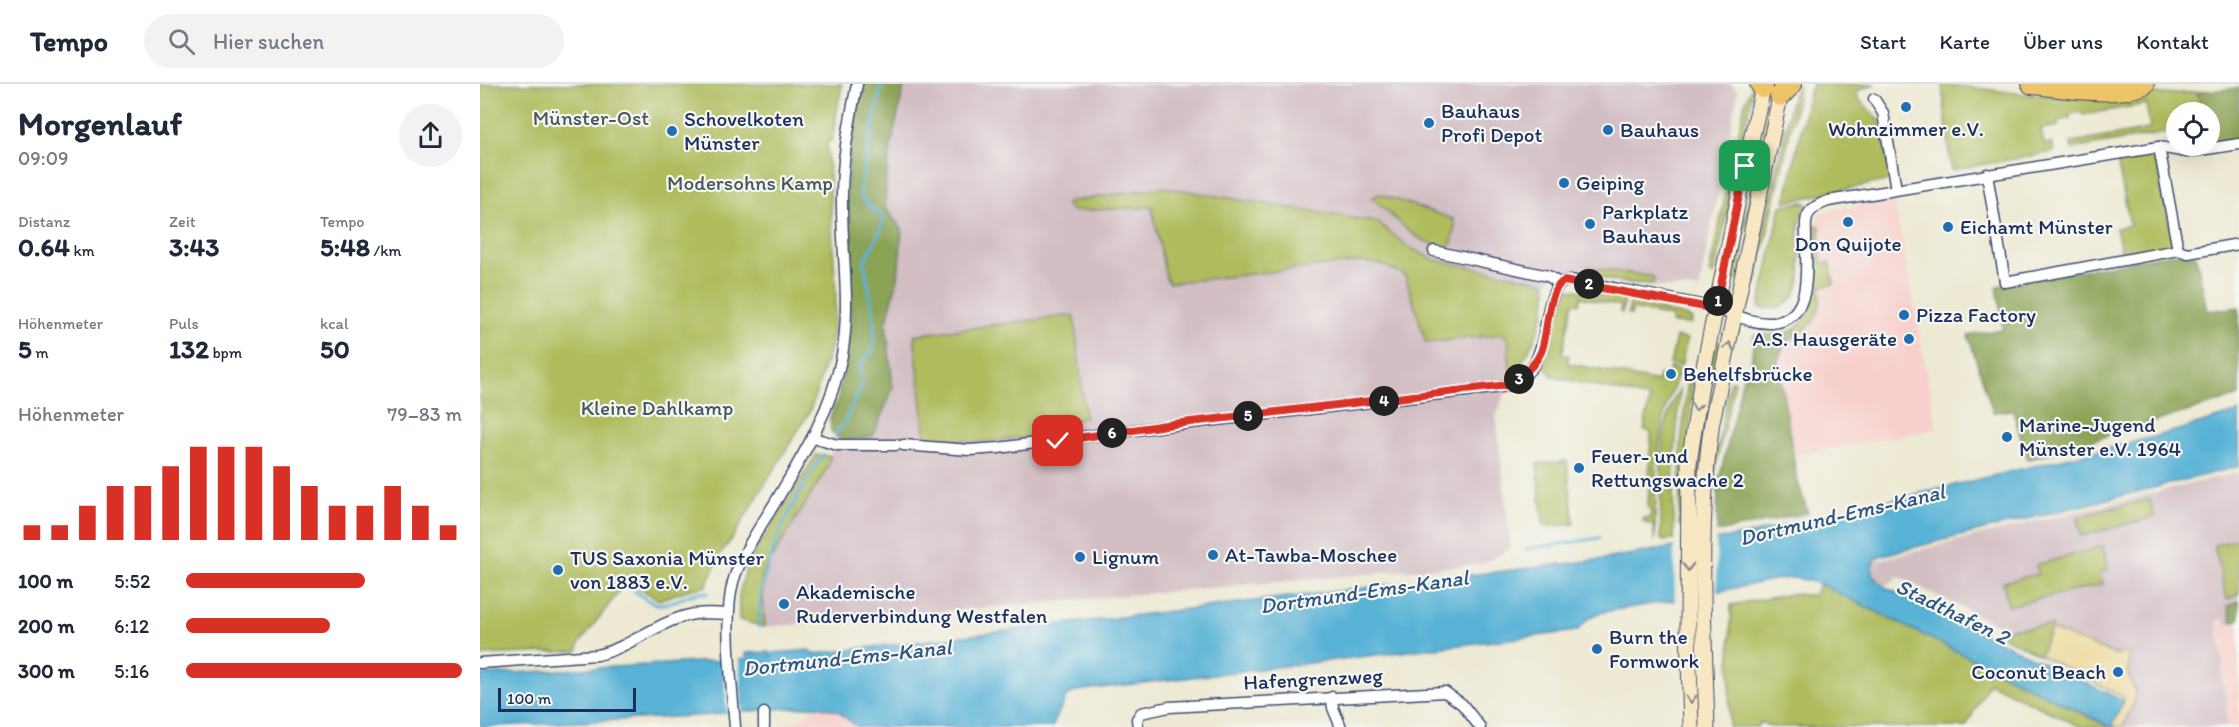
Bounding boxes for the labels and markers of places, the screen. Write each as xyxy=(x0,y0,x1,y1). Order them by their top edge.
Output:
place label: Bauhaus Profi Depot xyxy=(1441,98,1542,147)
marker: Wohnzimmer e.V. xyxy=(1899,100,1913,114)
place label: Schovelkoten Münster xyxy=(684,106,804,155)
marker: Bauhaus Profi Depot xyxy=(1422,116,1436,130)
place label: Wohnzimmer e.V. xyxy=(1828,116,1984,141)
place label: Bauhaus xyxy=(1620,117,1699,142)
marker: Bauhaus xyxy=(1601,123,1615,137)
marker: Schovelkoten Münster xyxy=(665,124,679,138)
pin xyxy=(1719,140,1770,191)
place label: Geiping xyxy=(1576,170,1645,195)
marker: Geiping xyxy=(1557,176,1571,190)
place label: Parkplatz Bauhaus xyxy=(1602,199,1689,248)
place label: Eichamt Münster xyxy=(1960,214,2113,239)
marker: Don Quijote xyxy=(1841,215,1855,229)
marker: Parkplatz Bauhaus xyxy=(1583,217,1597,231)
marker: Eichamt Münster xyxy=(1941,220,1955,234)
place label: Don Quijote xyxy=(1794,231,1902,256)
pin: 2 xyxy=(1574,269,1604,299)
pin: 1 xyxy=(1703,286,1733,316)
place label: Pizza Factory xyxy=(1916,302,2036,327)
marker: Pizza Factory xyxy=(1897,308,1911,322)
place label: A.S. Hausgeräte xyxy=(1753,326,1897,351)
marker: A.S. Hausgeräte xyxy=(1902,332,1916,346)
place label: Behelfsbrücke xyxy=(1683,361,1813,386)
pin: 3 xyxy=(1504,364,1534,394)
marker: Behelfsbrücke xyxy=(1664,367,1678,381)
pin: 4 xyxy=(1369,386,1399,416)
pin: 5 xyxy=(1233,401,1263,431)
place label: Marine-Jugend Münster e.V. 1964 xyxy=(2019,412,2182,461)
pin xyxy=(1032,415,1083,466)
pin: 6 xyxy=(1097,418,1127,448)
marker: Marine-Jugend Münster e.V. 1964 xyxy=(2000,430,2014,444)
place label: Feuer- und Rettungswache 2 xyxy=(1591,443,1744,492)
marker: Feuer- und Rettungswache 2 xyxy=(1572,461,1586,475)
place label: At-Tawba-Moschee xyxy=(1225,542,1397,567)
place label: Lignum xyxy=(1092,544,1159,569)
place label: TUS Saxonia Münster von 1883 e.V. xyxy=(570,545,764,594)
marker: At-Tawba-Moschee xyxy=(1206,548,1220,562)
marker: Lignum xyxy=(1073,550,1087,564)
marker: TUS Saxonia Münster von 1883 e.V. xyxy=(551,563,565,577)
place label: Akademische Ruderverbindung Westfalen xyxy=(796,579,1047,628)
marker: Akademische Ruderverbindung Westfalen xyxy=(777,597,791,611)
place label: Burn the Formwork xyxy=(1609,624,1699,673)
marker: Burn the Formwork xyxy=(1590,642,1604,656)
place label: Coconut Beach xyxy=(1971,659,2106,684)
marker: Coconut Beach xyxy=(2111,665,2125,679)

